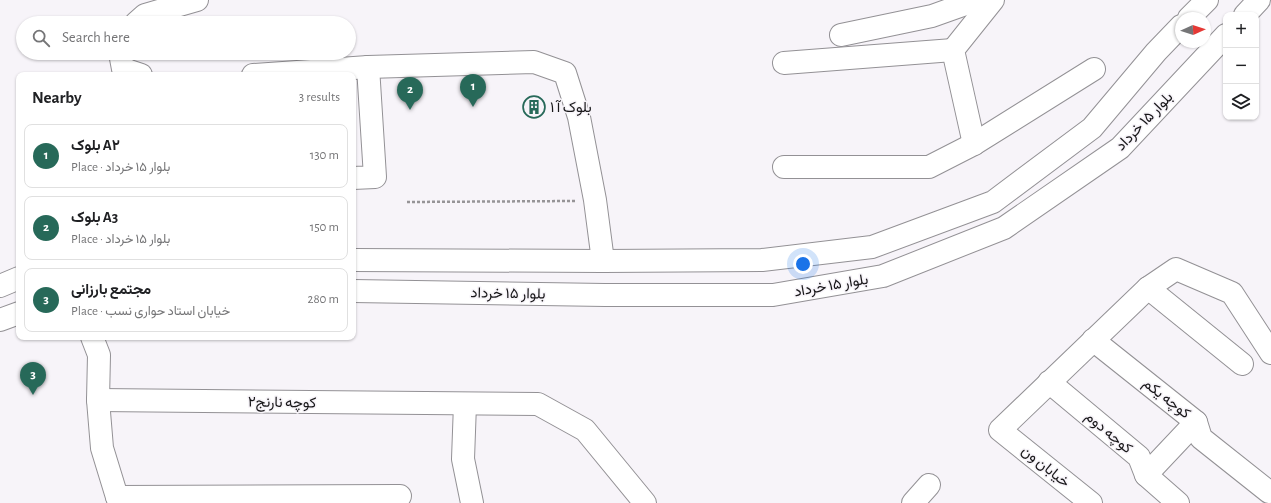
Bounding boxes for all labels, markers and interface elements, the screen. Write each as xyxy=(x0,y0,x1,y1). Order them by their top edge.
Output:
north arrow xyxy=(1175,12,1211,48)
map controls xyxy=(1223,12,1259,120)
button: + xyxy=(1223,12,1259,48)
search box xyxy=(16,16,356,60)
icon: search xyxy=(30,27,52,49)
text: Search here xyxy=(62,30,130,45)
button: − xyxy=(1223,48,1259,84)
pin: 1 xyxy=(460,74,486,107)
pin: 2 xyxy=(397,77,423,110)
button: layers xyxy=(1223,84,1259,120)
text: Nearby xyxy=(32,89,82,106)
street label: بلوار ۱۵ خرداد xyxy=(1113,89,1177,154)
text: 3 results xyxy=(299,91,340,104)
building icon: بلوک آ ۱ xyxy=(521,94,547,120)
place label: بلوک آ ۱ xyxy=(550,99,592,116)
text: بلوک A۲ xyxy=(71,138,120,153)
text: 1 xyxy=(44,149,48,162)
text: 130 m xyxy=(310,149,339,162)
text: Place · بلوار ۱۵ خرداد xyxy=(71,161,170,174)
text: بلوک A3 xyxy=(71,210,118,225)
text: 2 xyxy=(43,221,49,234)
text: 150 m xyxy=(310,221,339,234)
text: Place · بلوار ۱۵ خرداد xyxy=(71,233,170,246)
your location xyxy=(793,254,813,274)
street label: بلوار ۱۵ خرداد xyxy=(793,272,870,300)
text: مجتمع بارزانی xyxy=(71,282,151,297)
street label: بلوار ۱۵ خرداد xyxy=(470,285,546,303)
text: 3 xyxy=(43,293,49,306)
text: 280 m xyxy=(308,293,339,306)
text: Place · خیابان استاد حواری نسب xyxy=(71,305,230,318)
pin: 3 xyxy=(20,362,46,395)
street label: کوچه یکم xyxy=(1139,375,1193,423)
street label: کوچه نارنج۲ xyxy=(248,394,317,414)
street label: کوچه دوم xyxy=(1081,409,1135,458)
street label: خیابان ون xyxy=(1018,443,1073,491)

